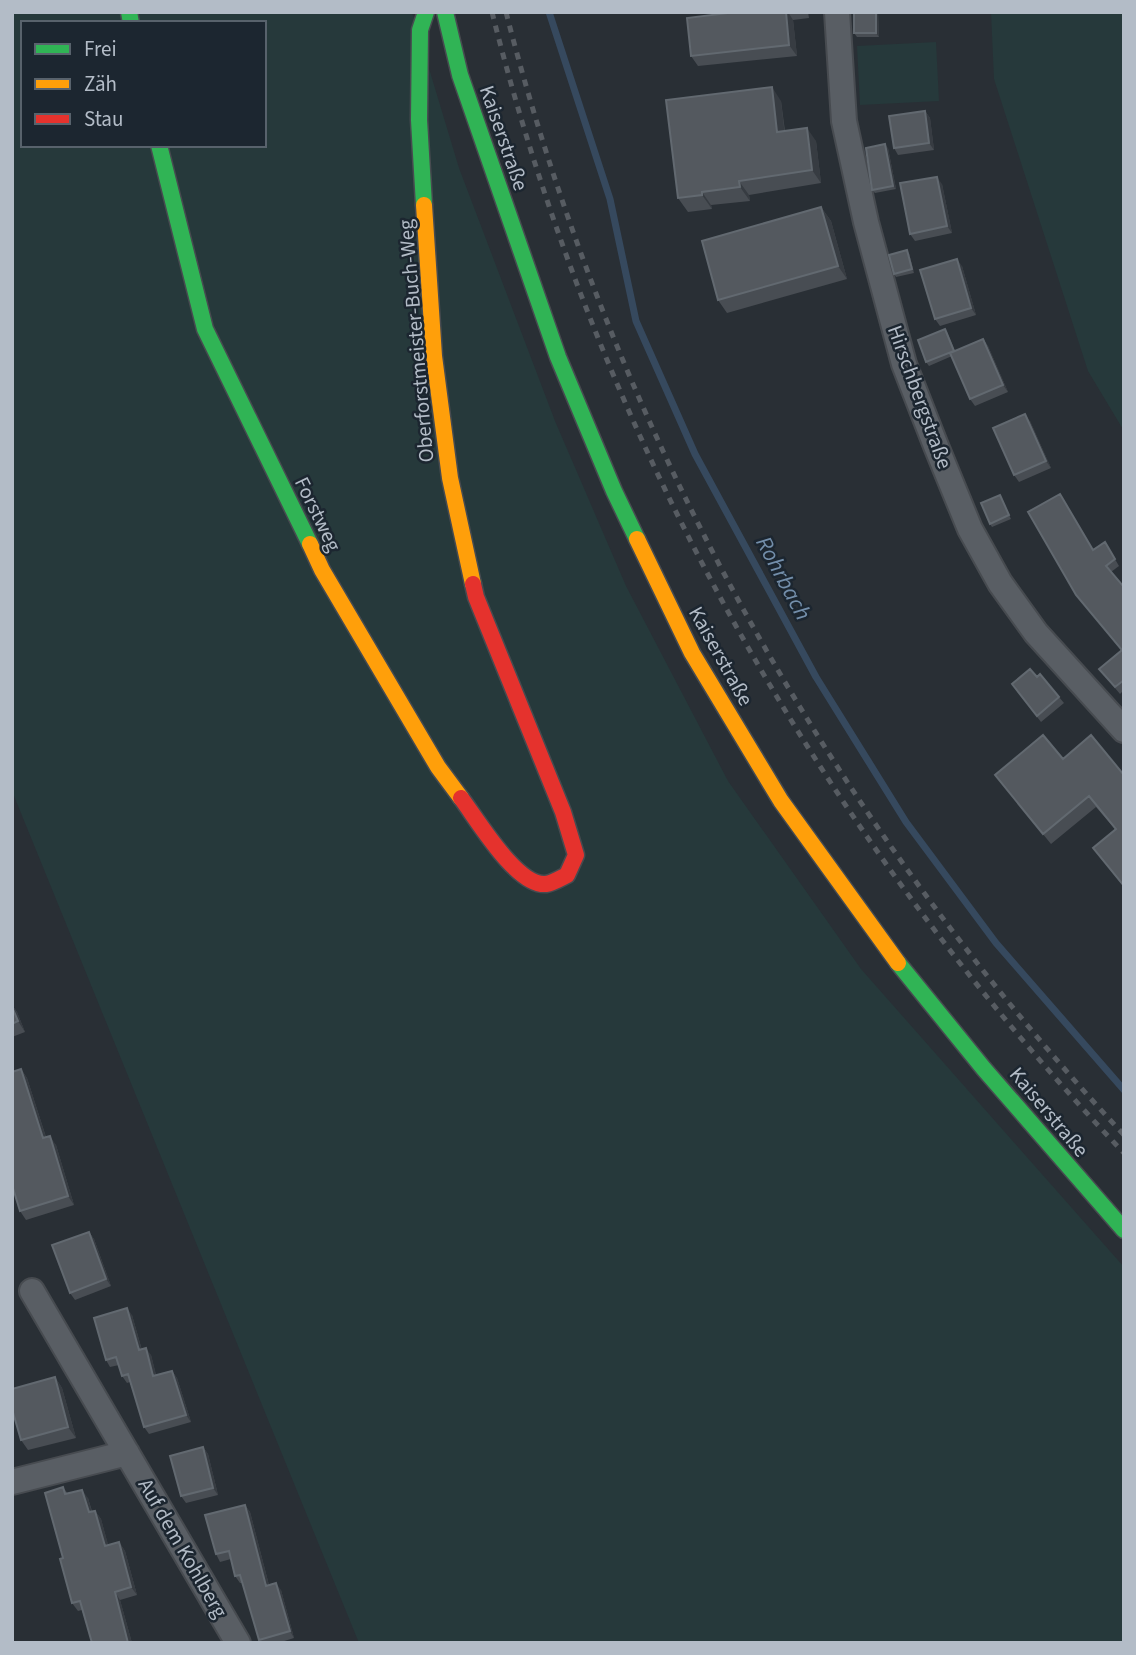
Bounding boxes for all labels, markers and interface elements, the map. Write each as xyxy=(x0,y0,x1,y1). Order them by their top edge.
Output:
legend xyxy=(21,21,266,147)
text: Frei xyxy=(84,34,117,64)
text: Zäh xyxy=(84,69,117,99)
street label: Kaiserstraße xyxy=(472,81,536,195)
text: Stau xyxy=(84,104,123,134)
street label: Oberforstmeister-Buch-Weg xyxy=(390,218,442,464)
street label: Hirschbergstraße xyxy=(880,321,960,473)
street label: Forstweg xyxy=(287,471,349,557)
water label: Rohrbach xyxy=(748,530,819,626)
street label: Kaiserstraße xyxy=(681,601,761,711)
street label: Kaiserstraße xyxy=(1002,1060,1096,1164)
street label: Auf dem Kohlberg xyxy=(131,1473,235,1624)

